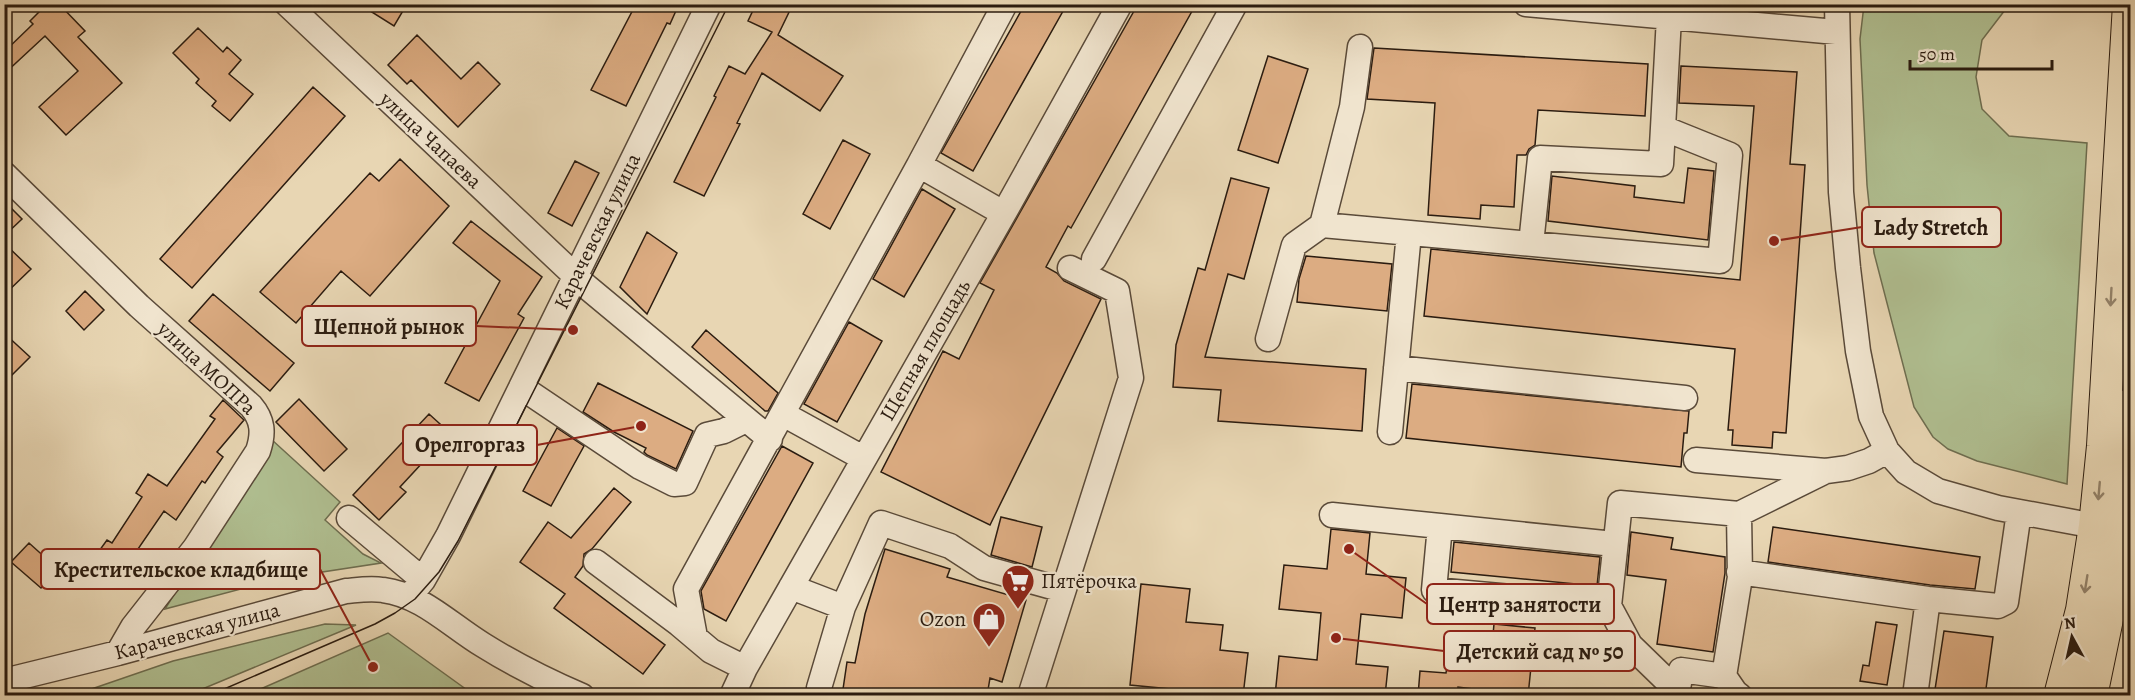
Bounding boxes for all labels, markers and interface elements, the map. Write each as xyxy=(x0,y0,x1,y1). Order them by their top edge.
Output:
scale bar xyxy=(1910,33,2052,71)
text: 50 m xyxy=(1919,42,1955,66)
street label: улица Чапаева xyxy=(373,85,488,195)
street label: Карачевская улица xyxy=(547,148,647,314)
callout: Lady Stretch xyxy=(1862,207,2001,247)
text: Lady Stretch xyxy=(1874,213,1989,243)
street label: Щепная площадь xyxy=(873,274,977,426)
one-way arrow xyxy=(2106,286,2117,306)
callout: Щепной рынок xyxy=(302,306,476,346)
text: Щепной рынок xyxy=(314,312,464,342)
street label: улица МОПРа xyxy=(151,314,263,421)
callout: Орелгоргаз xyxy=(403,425,537,465)
text: Орелгоргаз xyxy=(415,430,525,460)
one-way arrow xyxy=(2093,481,2104,501)
callout: Крестительское кладбище xyxy=(41,549,320,589)
text: Крестительское кладбище xyxy=(54,555,308,585)
supermarket icon: Пятёрочка xyxy=(1000,563,1036,610)
place label: Пятёрочка xyxy=(1041,567,1137,595)
one-way arrow xyxy=(2081,574,2092,593)
callout: Центр занятости xyxy=(1427,584,1614,624)
text: Центр занятости xyxy=(1439,590,1601,620)
street label: Карачевская улица xyxy=(111,595,283,667)
shop icon: Ozon xyxy=(971,601,1007,648)
place label: Ozon xyxy=(920,605,966,633)
north arrow xyxy=(2042,607,2102,667)
text: N xyxy=(2063,611,2078,635)
callout: Детский сад № 50 xyxy=(1444,631,1635,671)
text: Детский сад № 50 xyxy=(1456,637,1624,667)

